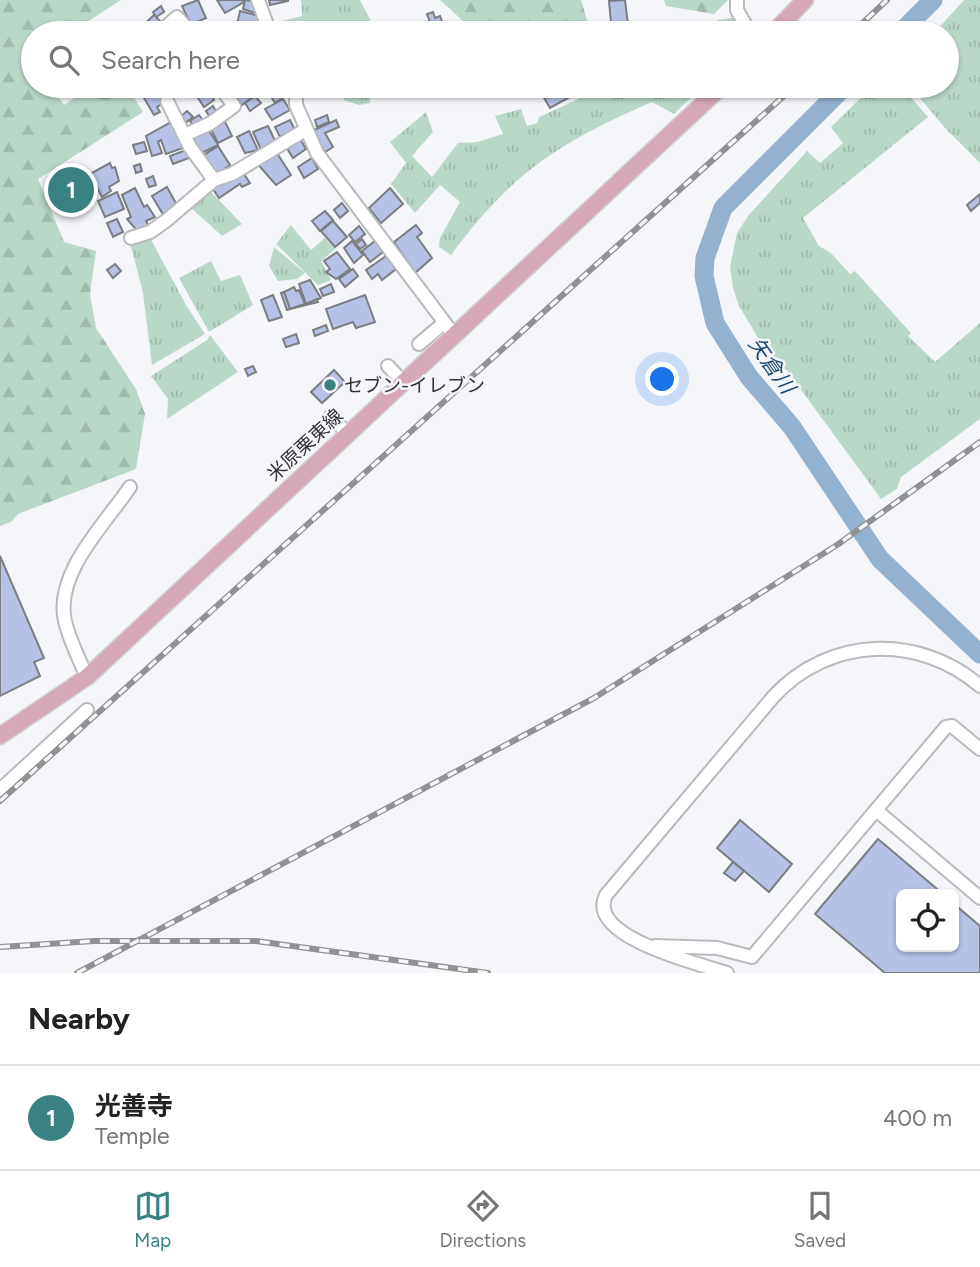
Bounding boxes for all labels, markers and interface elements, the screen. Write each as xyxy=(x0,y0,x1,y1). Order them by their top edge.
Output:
search box xyxy=(21,21,959,98)
icon: search xyxy=(45,41,83,79)
text: Search here xyxy=(101,44,240,76)
pin: 1 xyxy=(48,164,94,216)
water label: 矢倉川 xyxy=(744,332,801,400)
your location xyxy=(645,362,679,396)
place label: セブン-イレブン xyxy=(344,374,485,397)
marker: セブン-イレブン xyxy=(322,377,338,393)
street label: 米原栗東線 xyxy=(262,404,348,486)
map controls xyxy=(896,889,959,952)
button: locate xyxy=(896,889,959,952)
text: Nearby xyxy=(28,1000,130,1037)
text: 光善寺 xyxy=(95,1090,173,1122)
text: 1 xyxy=(46,1104,56,1132)
text: 400 m xyxy=(883,1104,952,1132)
text: Temple xyxy=(95,1122,170,1150)
tab: Map xyxy=(134,1187,172,1252)
tab: Directions xyxy=(439,1187,526,1252)
tab: Saved xyxy=(794,1187,846,1252)

